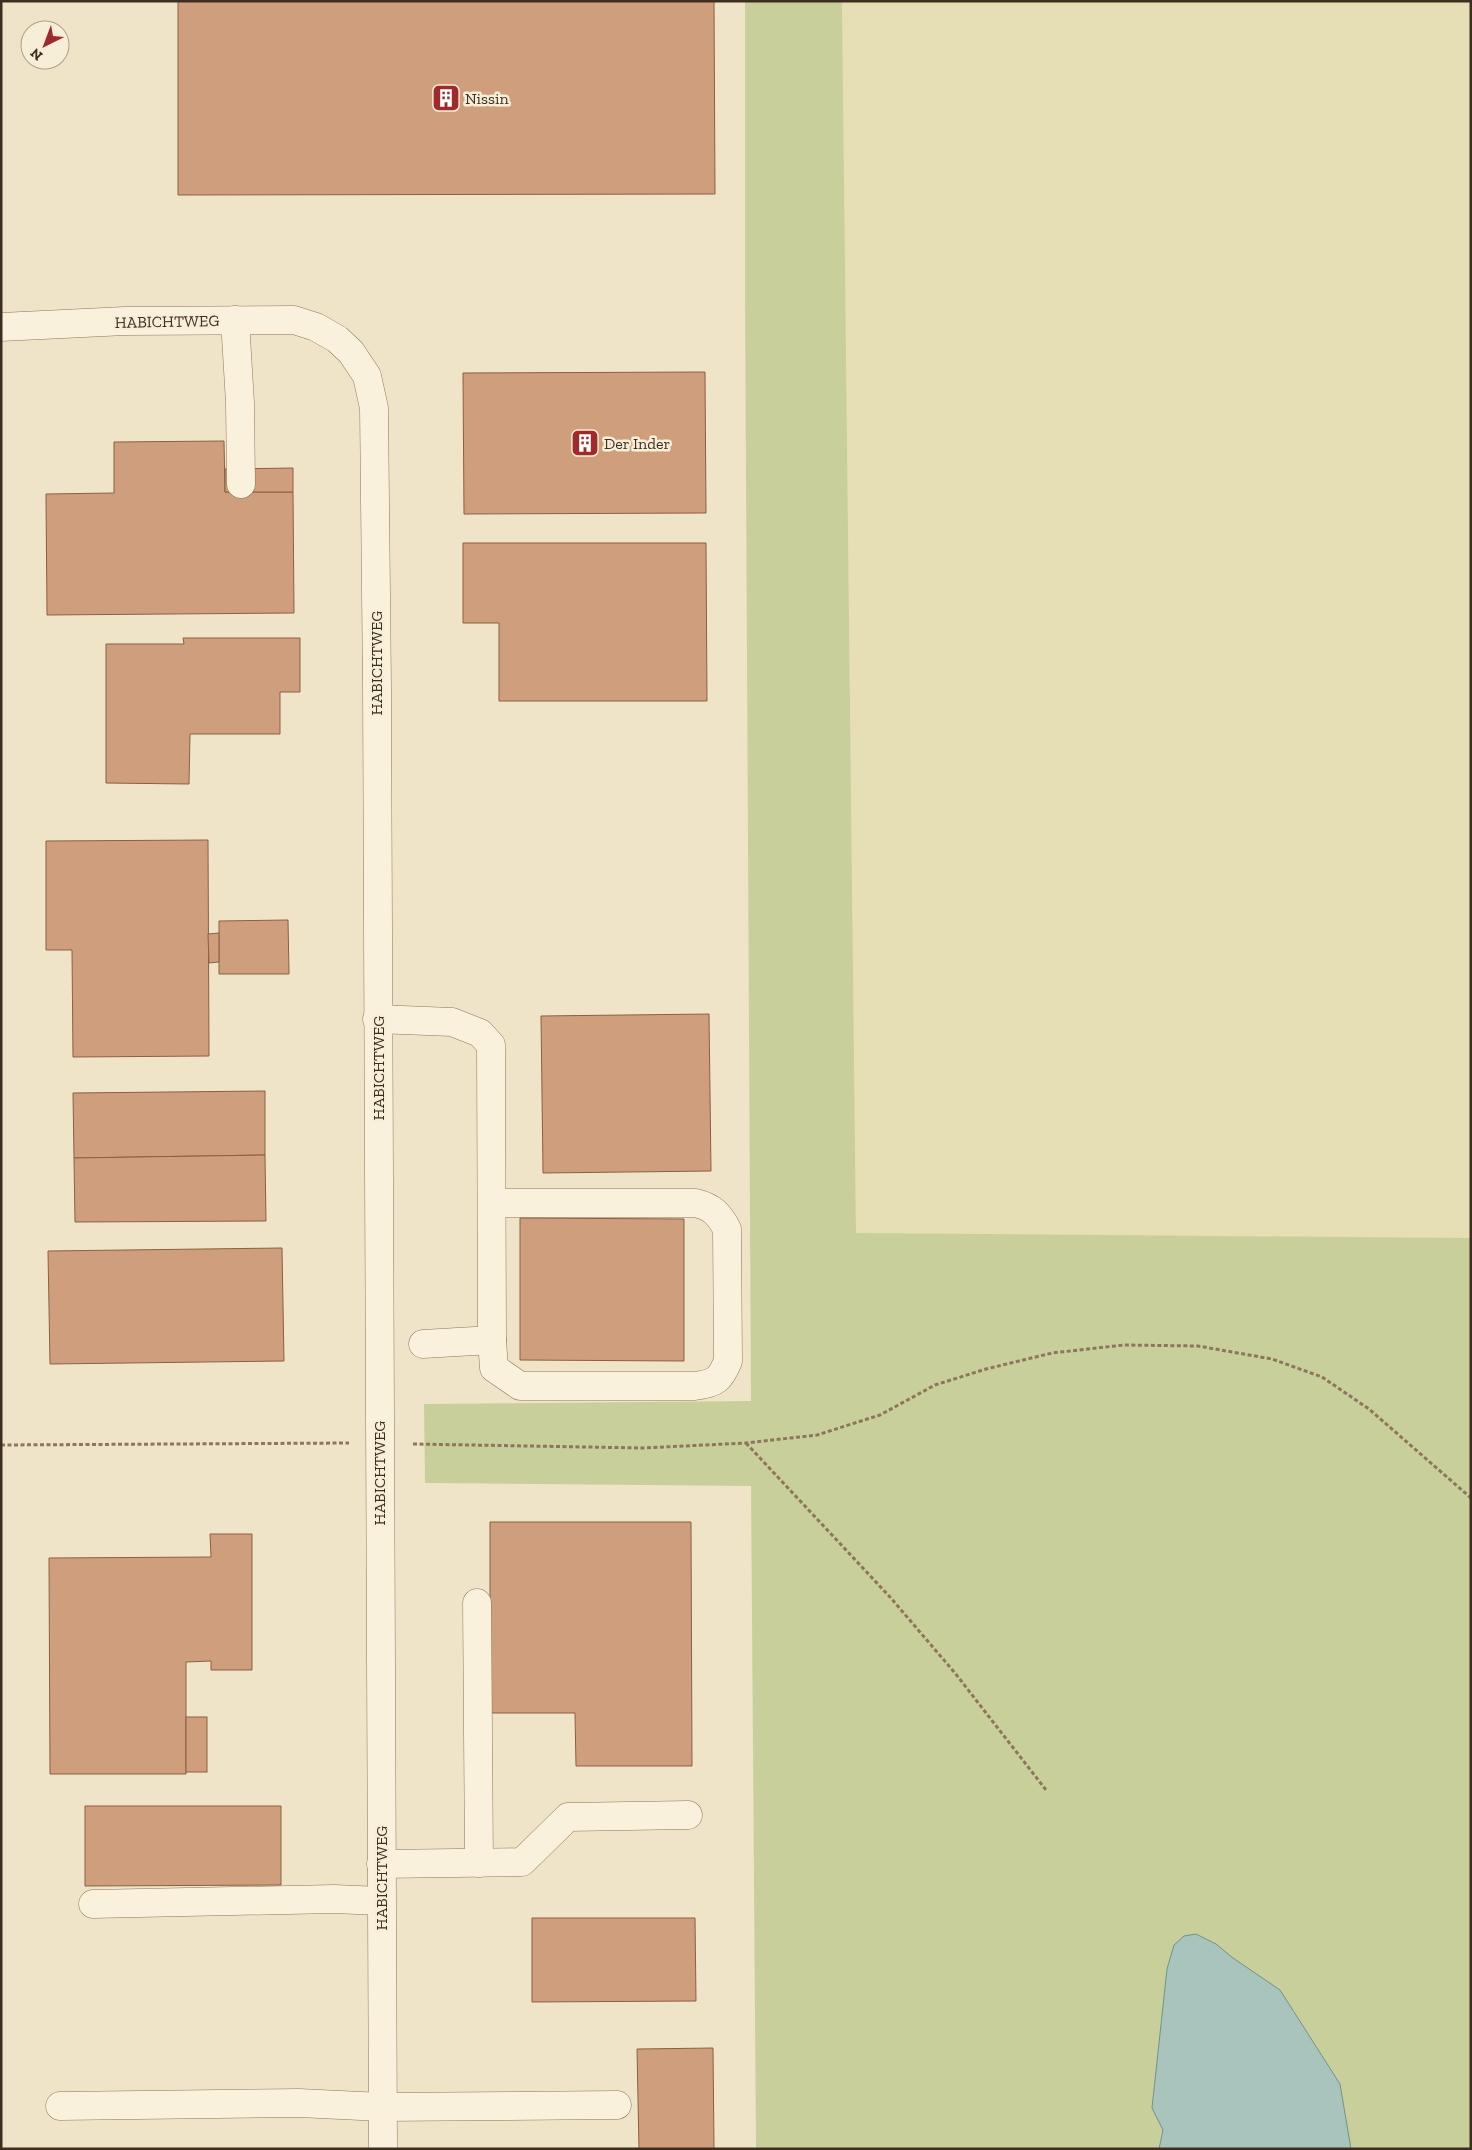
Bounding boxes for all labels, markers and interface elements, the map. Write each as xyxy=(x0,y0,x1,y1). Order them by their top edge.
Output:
north arrow xyxy=(20,20,70,70)
text: N xyxy=(27,44,46,64)
building icon: Nissin xyxy=(431,83,461,113)
place label: Nissin xyxy=(465,89,510,108)
street label: HABICHTWEG xyxy=(114,311,220,332)
building icon: Der Inder xyxy=(570,428,600,458)
place label: Der Inder xyxy=(604,434,671,453)
street label: HABICHTWEG xyxy=(367,611,386,715)
street label: HABICHTWEG xyxy=(369,1016,388,1120)
street label: HABICHTWEG xyxy=(370,1421,389,1525)
street label: HABICHTWEG xyxy=(372,1826,391,1930)

